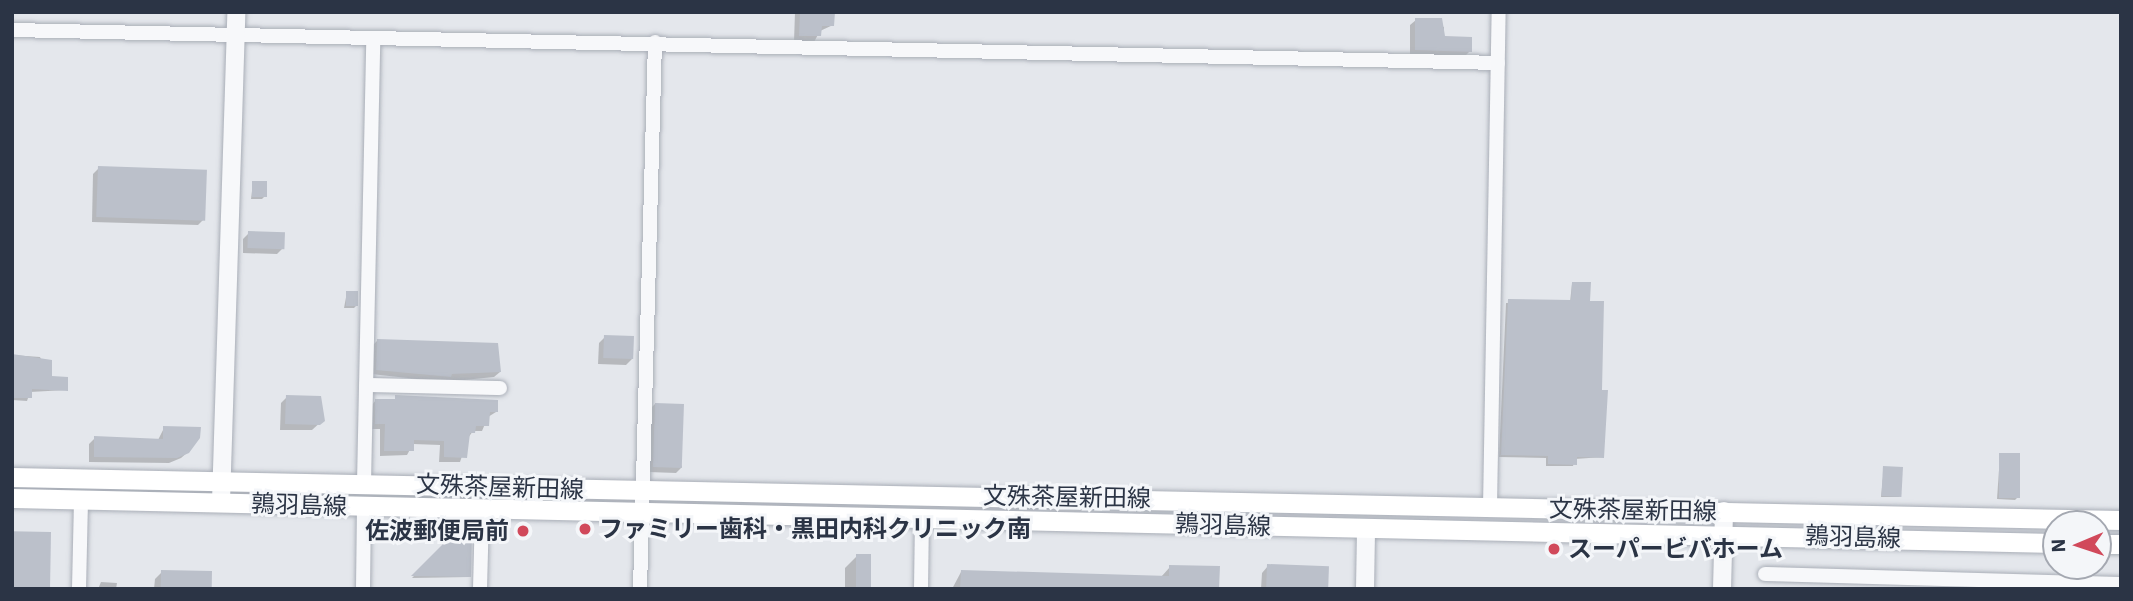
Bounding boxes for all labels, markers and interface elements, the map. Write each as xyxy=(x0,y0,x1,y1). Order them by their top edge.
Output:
street label: 文殊茶屋新田線 xyxy=(416,470,584,504)
street label: 文殊茶屋新田線 xyxy=(983,481,1151,513)
street label: 鶉羽島線 xyxy=(251,489,347,521)
street label: 文殊茶屋新田線 xyxy=(1549,494,1717,526)
street label: 鶉羽島線 xyxy=(1175,509,1271,541)
north arrow xyxy=(2042,510,2112,580)
place label: ファミリー歯科・黒田内科クリニック南 xyxy=(599,515,1031,543)
place label: 佐波郵便局前 xyxy=(365,517,509,545)
marker: ファミリー歯科・黒田内科クリニック南 xyxy=(577,521,593,537)
street label: 鶉羽島線 xyxy=(1805,521,1901,553)
marker: 佐波郵便局前 xyxy=(515,523,531,539)
place label: スーパービバホーム xyxy=(1568,535,1784,563)
text: N xyxy=(2046,538,2070,553)
marker: スーパービバホーム xyxy=(1546,541,1562,557)

